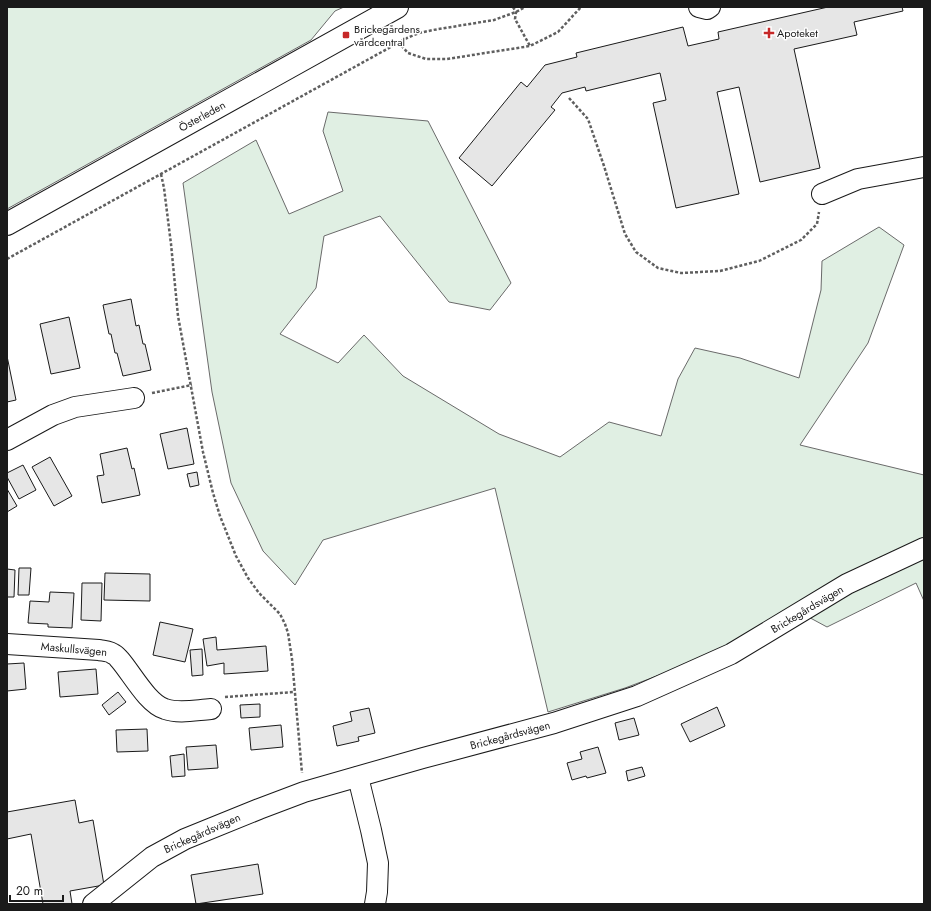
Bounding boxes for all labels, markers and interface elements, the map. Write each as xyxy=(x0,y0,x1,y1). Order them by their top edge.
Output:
place label: Brickegårdens vårdcentral xyxy=(354,21,420,50)
place label: Apoteket xyxy=(777,25,818,41)
marker: Apoteket xyxy=(764,28,774,38)
marker: Brickegårdens vårdcentral xyxy=(341,30,351,40)
street label: Österleden xyxy=(176,97,228,135)
street label: Brickegårdsvägen xyxy=(768,581,846,637)
street label: Maskullsvägen xyxy=(40,638,108,660)
street label: Brickegårdsvägen xyxy=(468,717,552,753)
street label: Brickegårdsvägen xyxy=(161,809,243,857)
scale bar xyxy=(10,877,63,903)
text: 20 m xyxy=(16,882,43,900)

